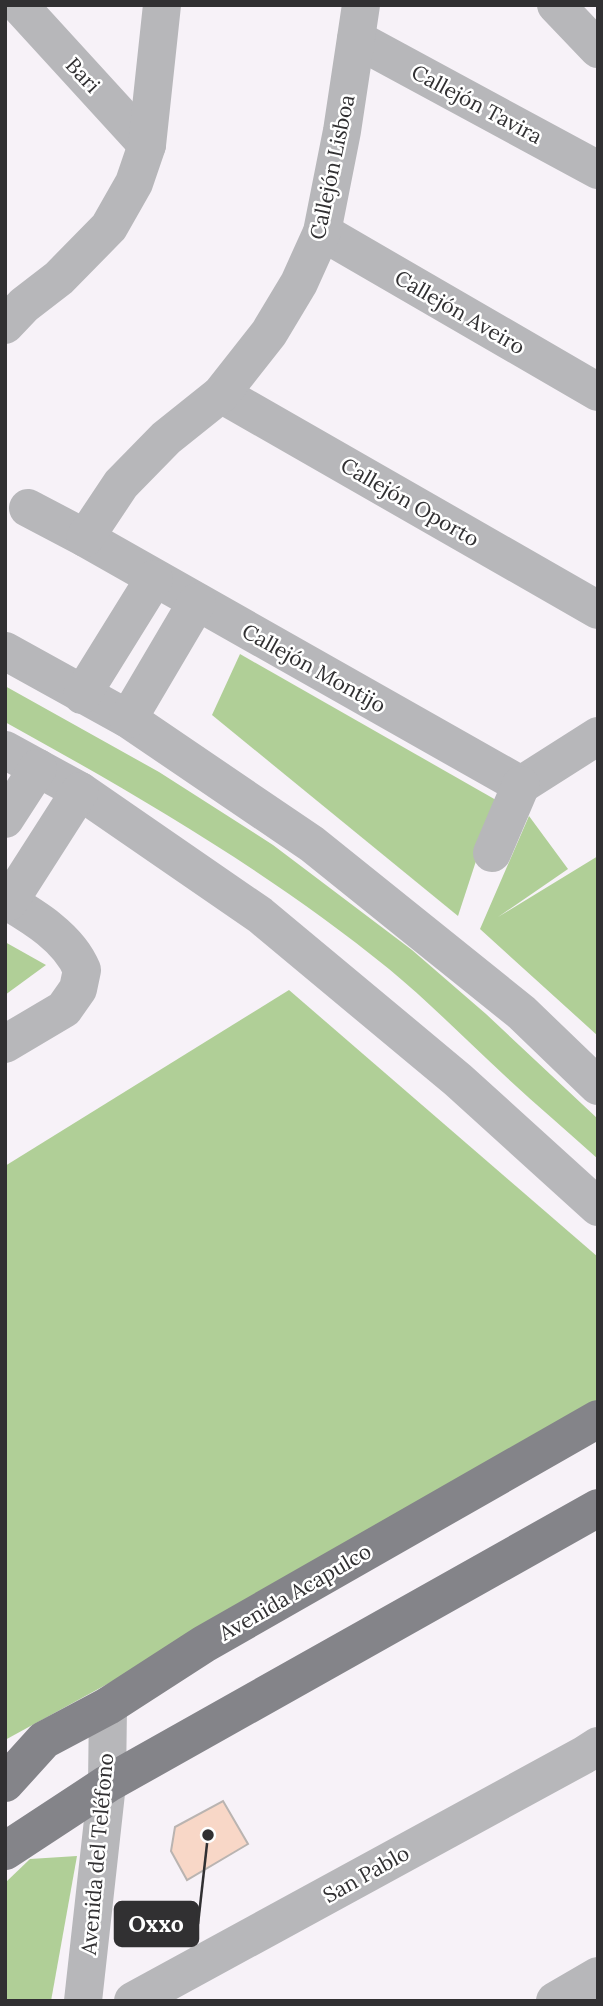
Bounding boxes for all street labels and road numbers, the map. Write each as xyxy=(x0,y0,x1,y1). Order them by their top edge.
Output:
street label: Bari xyxy=(60,52,106,98)
street label: Callejón Tavira xyxy=(407,58,547,150)
street label: Callejón Lisboa xyxy=(303,92,361,242)
street label: Callejón Aveiro xyxy=(390,264,530,360)
street label: Callejón Oporto xyxy=(336,451,484,553)
street label: Callejón Montijo xyxy=(237,617,391,719)
street label: Avenida Acapulco xyxy=(213,1537,376,1647)
street label: Avenida del Teléfono xyxy=(75,1752,119,1957)
street label: San Pablo xyxy=(318,1839,414,1909)

